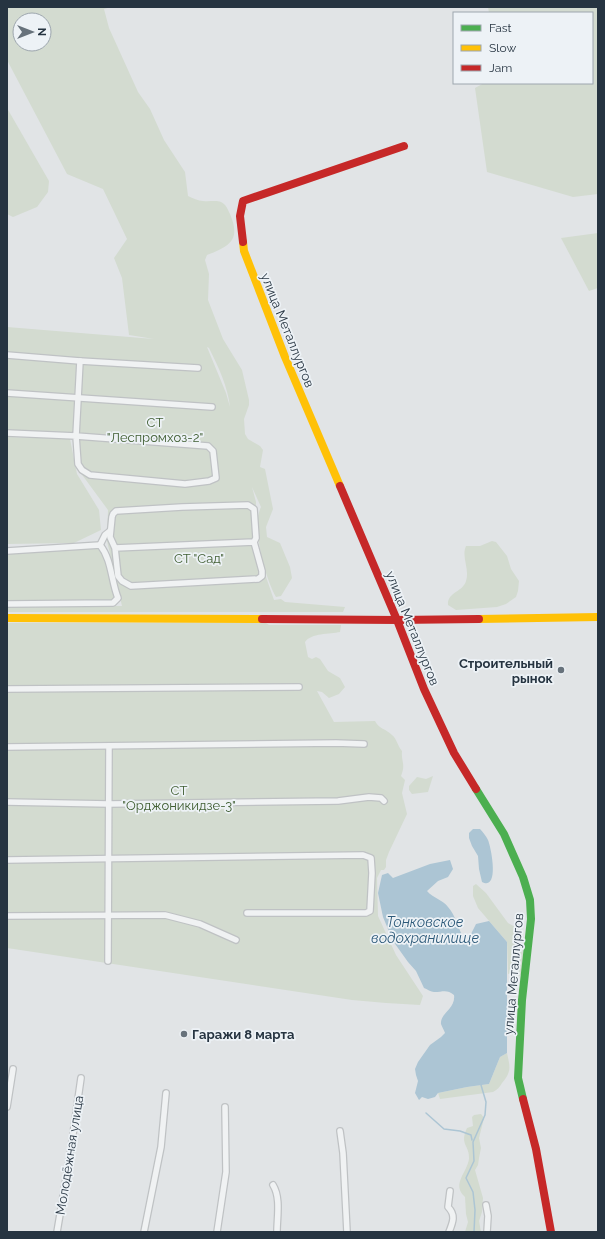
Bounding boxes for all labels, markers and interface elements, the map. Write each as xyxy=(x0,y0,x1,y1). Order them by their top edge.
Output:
north arrow xyxy=(12,12,52,52)
legend xyxy=(453,12,593,84)
text: Fast xyxy=(489,21,512,35)
text: N xyxy=(35,28,48,36)
text: Slow xyxy=(489,41,516,55)
text: Jam xyxy=(489,61,512,75)
street label: улица Металлургов xyxy=(258,271,317,390)
park label: СТ "Леспромхоз-2" xyxy=(107,415,203,445)
park label: СТ "Сад" xyxy=(174,551,224,566)
street label: улица Металлургов xyxy=(383,569,442,688)
place label: Строительный рынок xyxy=(459,656,554,686)
marker: Строительный рынок xyxy=(556,665,566,675)
park label: СТ "Орджоникидзе-3" xyxy=(122,783,236,813)
street label: улица Металлургов xyxy=(501,913,526,1036)
water label: Тонковское водохранилище xyxy=(371,914,480,946)
place label: Гаражи 8 марта xyxy=(192,1027,295,1042)
marker: Гаражи 8 марта xyxy=(179,1029,189,1039)
street label: Молодёжная улица xyxy=(53,1094,86,1216)

